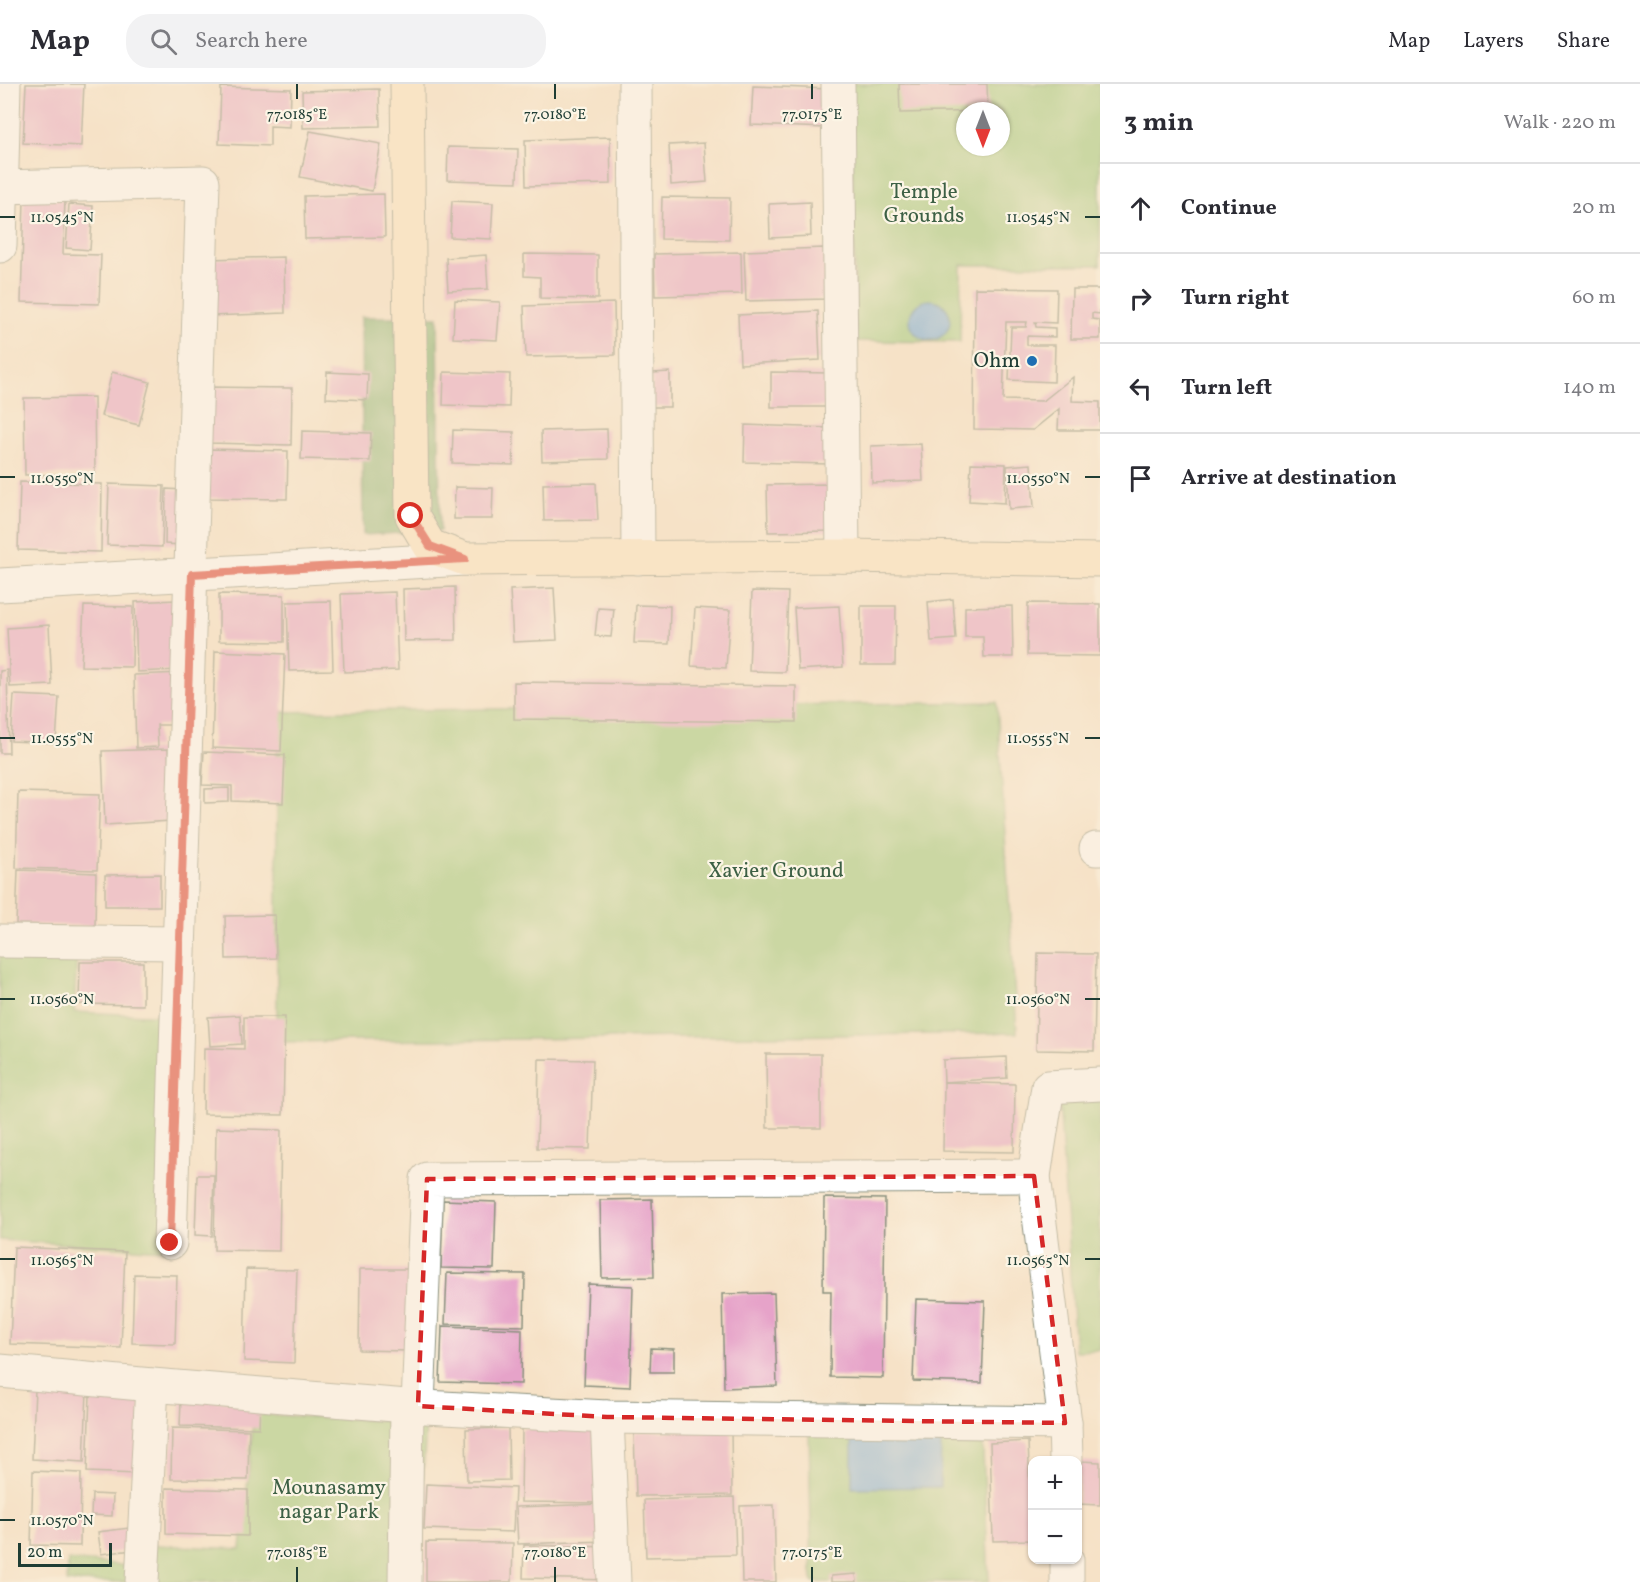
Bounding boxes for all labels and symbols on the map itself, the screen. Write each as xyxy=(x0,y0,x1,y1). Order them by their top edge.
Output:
north arrow xyxy=(956,102,1010,156)
text: 77.0185°E xyxy=(267,105,327,126)
text: 77.0180°E xyxy=(524,105,586,126)
text: 77.0175°E xyxy=(782,105,842,126)
park label: Temple Grounds xyxy=(884,178,964,231)
text: 11.0545°N xyxy=(30,208,94,229)
text: 11.0545°N xyxy=(1006,208,1070,229)
place label: Ohm xyxy=(974,347,1020,376)
marker: Ohm xyxy=(1025,354,1039,368)
text: 11.0550°N xyxy=(30,469,94,490)
text: 11.0550°N xyxy=(1006,469,1070,490)
route start xyxy=(397,502,423,528)
text: 11.0555°N xyxy=(31,729,93,750)
text: 11.0555°N xyxy=(1007,729,1069,750)
park label: Xavier Ground xyxy=(708,857,844,886)
text: 11.0560°N xyxy=(30,990,94,1011)
text: 11.0560°N xyxy=(1006,990,1070,1011)
route end xyxy=(156,1229,182,1255)
text: 11.0565°N xyxy=(31,1251,93,1272)
text: 11.0565°N xyxy=(1007,1251,1069,1272)
park label: Mounasamy nagar Park xyxy=(272,1474,386,1527)
text: 11.0570°N xyxy=(30,1511,94,1532)
scale bar xyxy=(18,1540,112,1568)
text: 77.0185°E xyxy=(267,1543,327,1564)
text: 77.0180°E xyxy=(524,1543,586,1564)
text: 77.0175°E xyxy=(782,1543,842,1564)

